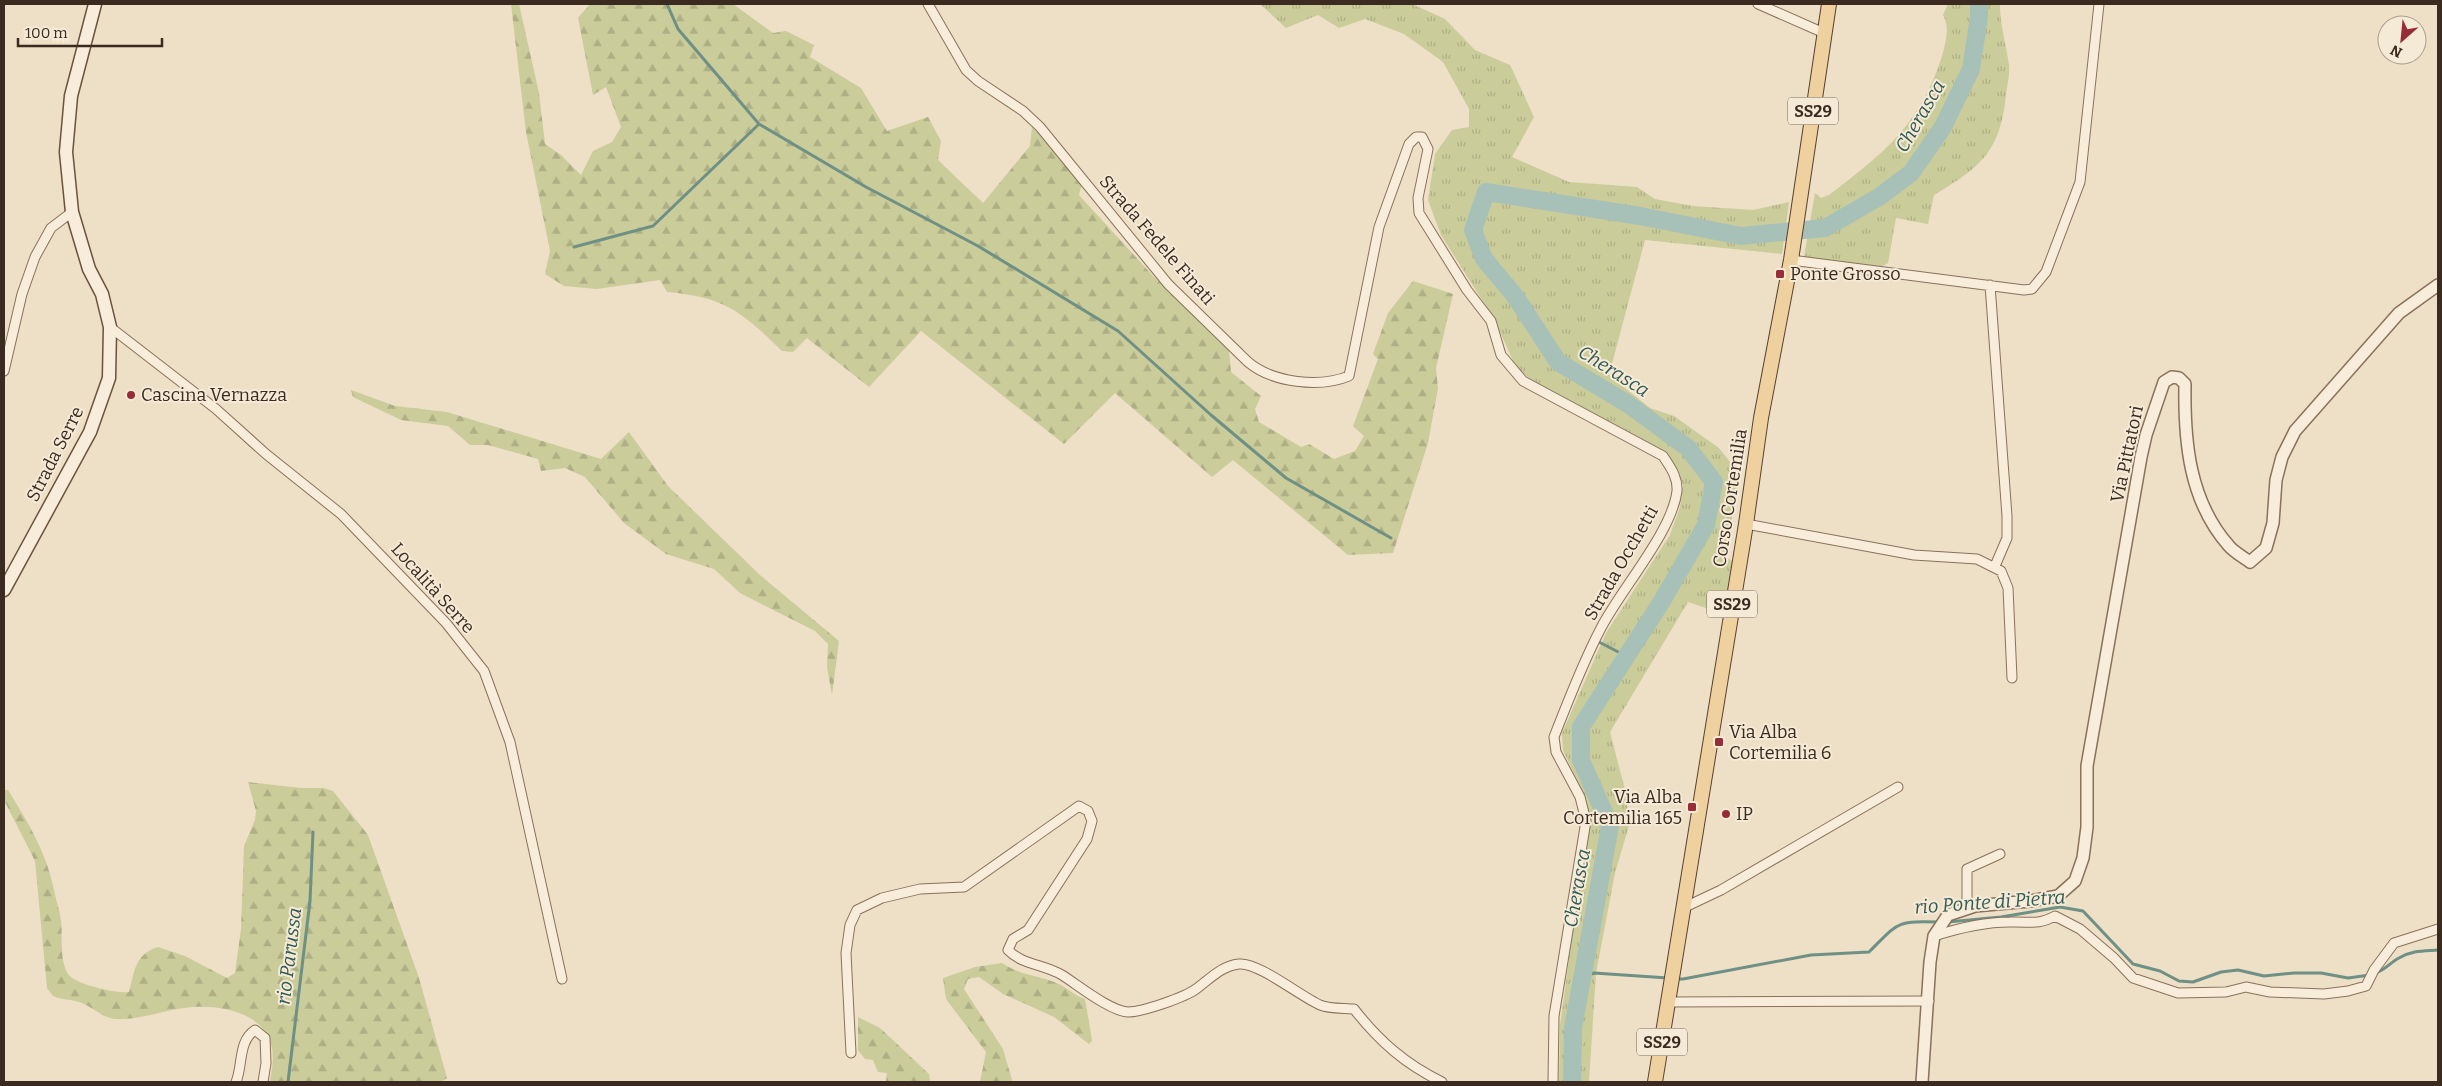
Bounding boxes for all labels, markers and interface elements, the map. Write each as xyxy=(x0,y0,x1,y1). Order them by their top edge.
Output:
scale bar xyxy=(18,15,161,47)
north arrow xyxy=(2377,15,2427,65)
text: 100 m xyxy=(25,24,68,42)
text: N xyxy=(2387,41,2405,61)
water label: Cherasca xyxy=(1890,76,1950,156)
road number: SS29 xyxy=(1788,98,1838,124)
street label: Strada Fedele Finati xyxy=(1095,171,1219,309)
place label: Ponte Grosso xyxy=(1790,263,1901,285)
marker: Ponte Grosso xyxy=(1774,268,1786,280)
water label: Cherasca xyxy=(1574,340,1654,402)
place label: Cascina Vernazza xyxy=(141,384,287,406)
marker: Cascina Vernazza xyxy=(125,389,137,401)
street label: Strada Serre xyxy=(22,403,88,505)
street label: Via Pittatori xyxy=(2106,404,2148,504)
street label: Corso Cortemilia xyxy=(1708,427,1752,569)
street label: Strada Occhetti xyxy=(1579,502,1663,624)
street label: Località Serre xyxy=(386,538,480,638)
road number: SS29 xyxy=(1707,590,1757,618)
place label: Via Alba Cortemilia 6 xyxy=(1729,721,1831,764)
marker: Via Alba Cortemilia 6 xyxy=(1713,736,1725,748)
place label: Via Alba Cortemilia 165 xyxy=(1563,786,1682,829)
marker: Via Alba Cortemilia 165 xyxy=(1686,801,1698,813)
place label: IP xyxy=(1736,803,1753,825)
marker: IP xyxy=(1720,808,1732,820)
water label: Cherasca xyxy=(1559,847,1595,929)
water label: rio Ponte di Pietra xyxy=(1914,885,2066,919)
water label: rio Parussa xyxy=(272,906,306,1006)
road number: SS29 xyxy=(1637,1028,1687,1056)

